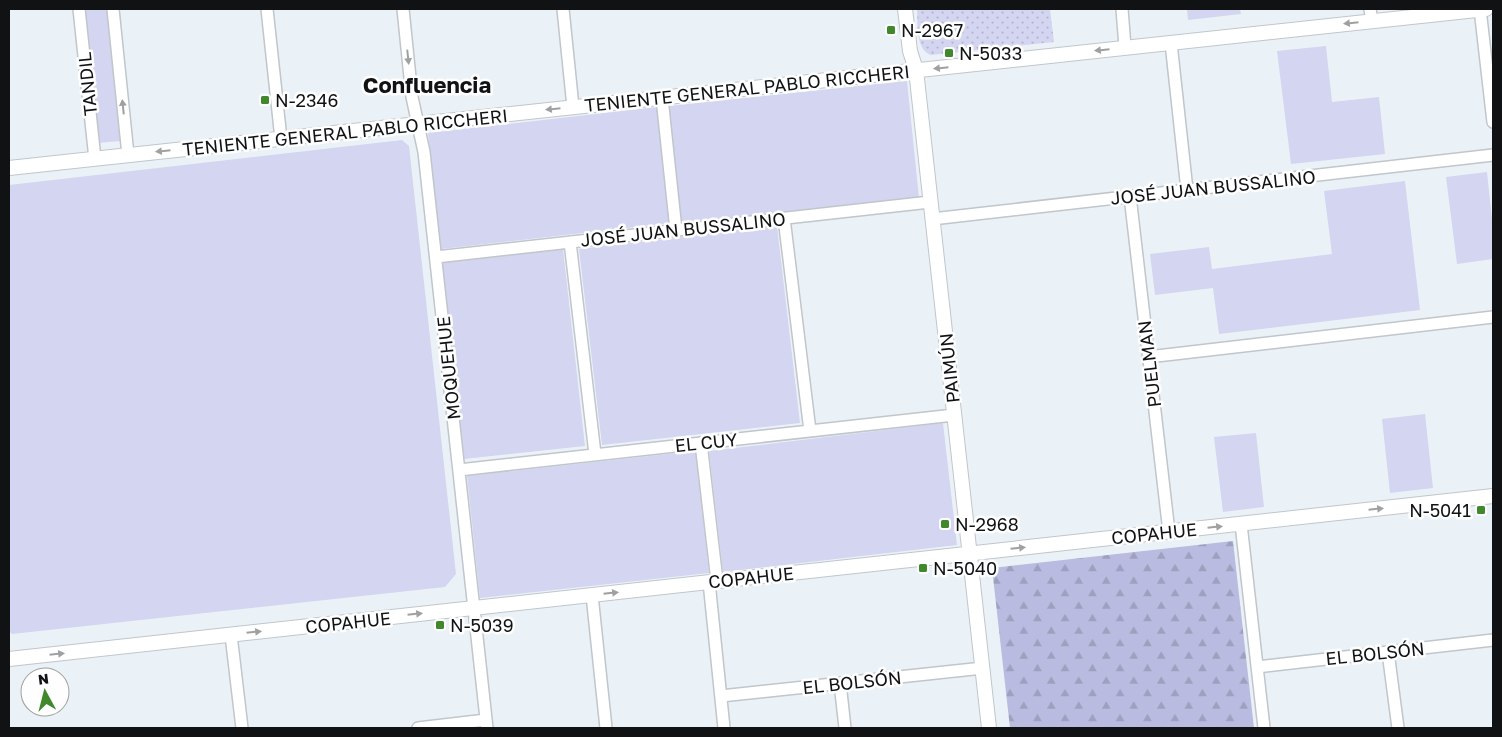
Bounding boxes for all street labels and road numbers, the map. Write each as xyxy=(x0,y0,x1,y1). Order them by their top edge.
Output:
street label: TANDIL xyxy=(73,51,101,117)
street label: TENIENTE GENERAL PABLO RICCHERI xyxy=(583,60,911,116)
street label: TENIENTE GENERAL PABLO RICCHERI xyxy=(181,104,509,160)
street label: JOSÉ JUAN BUSSALINO xyxy=(1109,165,1317,209)
street label: JOSÉ JUAN BUSSALINO xyxy=(579,207,787,251)
street label: MOQUEHUE xyxy=(432,315,464,421)
street label: PUELMAN xyxy=(1133,319,1165,409)
street label: PAIMÚN xyxy=(934,332,964,404)
street label: EL CUY xyxy=(674,428,739,456)
street label: COPAHUE xyxy=(1110,518,1198,548)
street label: COPAHUE xyxy=(707,562,795,592)
street label: COPAHUE xyxy=(304,607,392,637)
street label: EL BOLSÓN xyxy=(1324,637,1426,669)
street label: EL BOLSÓN xyxy=(801,666,903,698)

